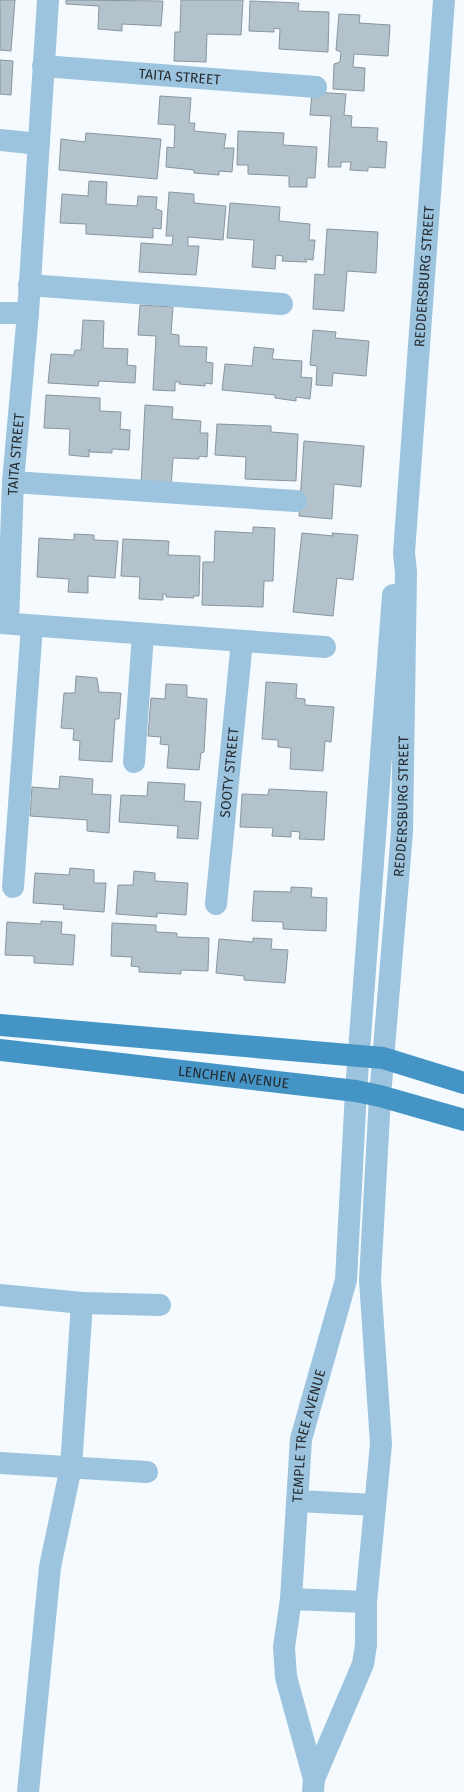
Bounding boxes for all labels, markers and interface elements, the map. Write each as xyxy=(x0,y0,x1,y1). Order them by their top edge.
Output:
street label: TAITA STREET xyxy=(138,65,222,88)
street label: REDDERSBURG STREET xyxy=(410,204,438,348)
street label: TAITA STREET xyxy=(4,412,28,496)
street label: SOOTY STREET xyxy=(216,726,242,819)
street label: REDDERSBURG STREET xyxy=(390,735,412,878)
street label: LENCHEN AVENUE xyxy=(177,1062,290,1092)
street label: TEMPLE TREE AVENUE xyxy=(289,1367,329,1503)

